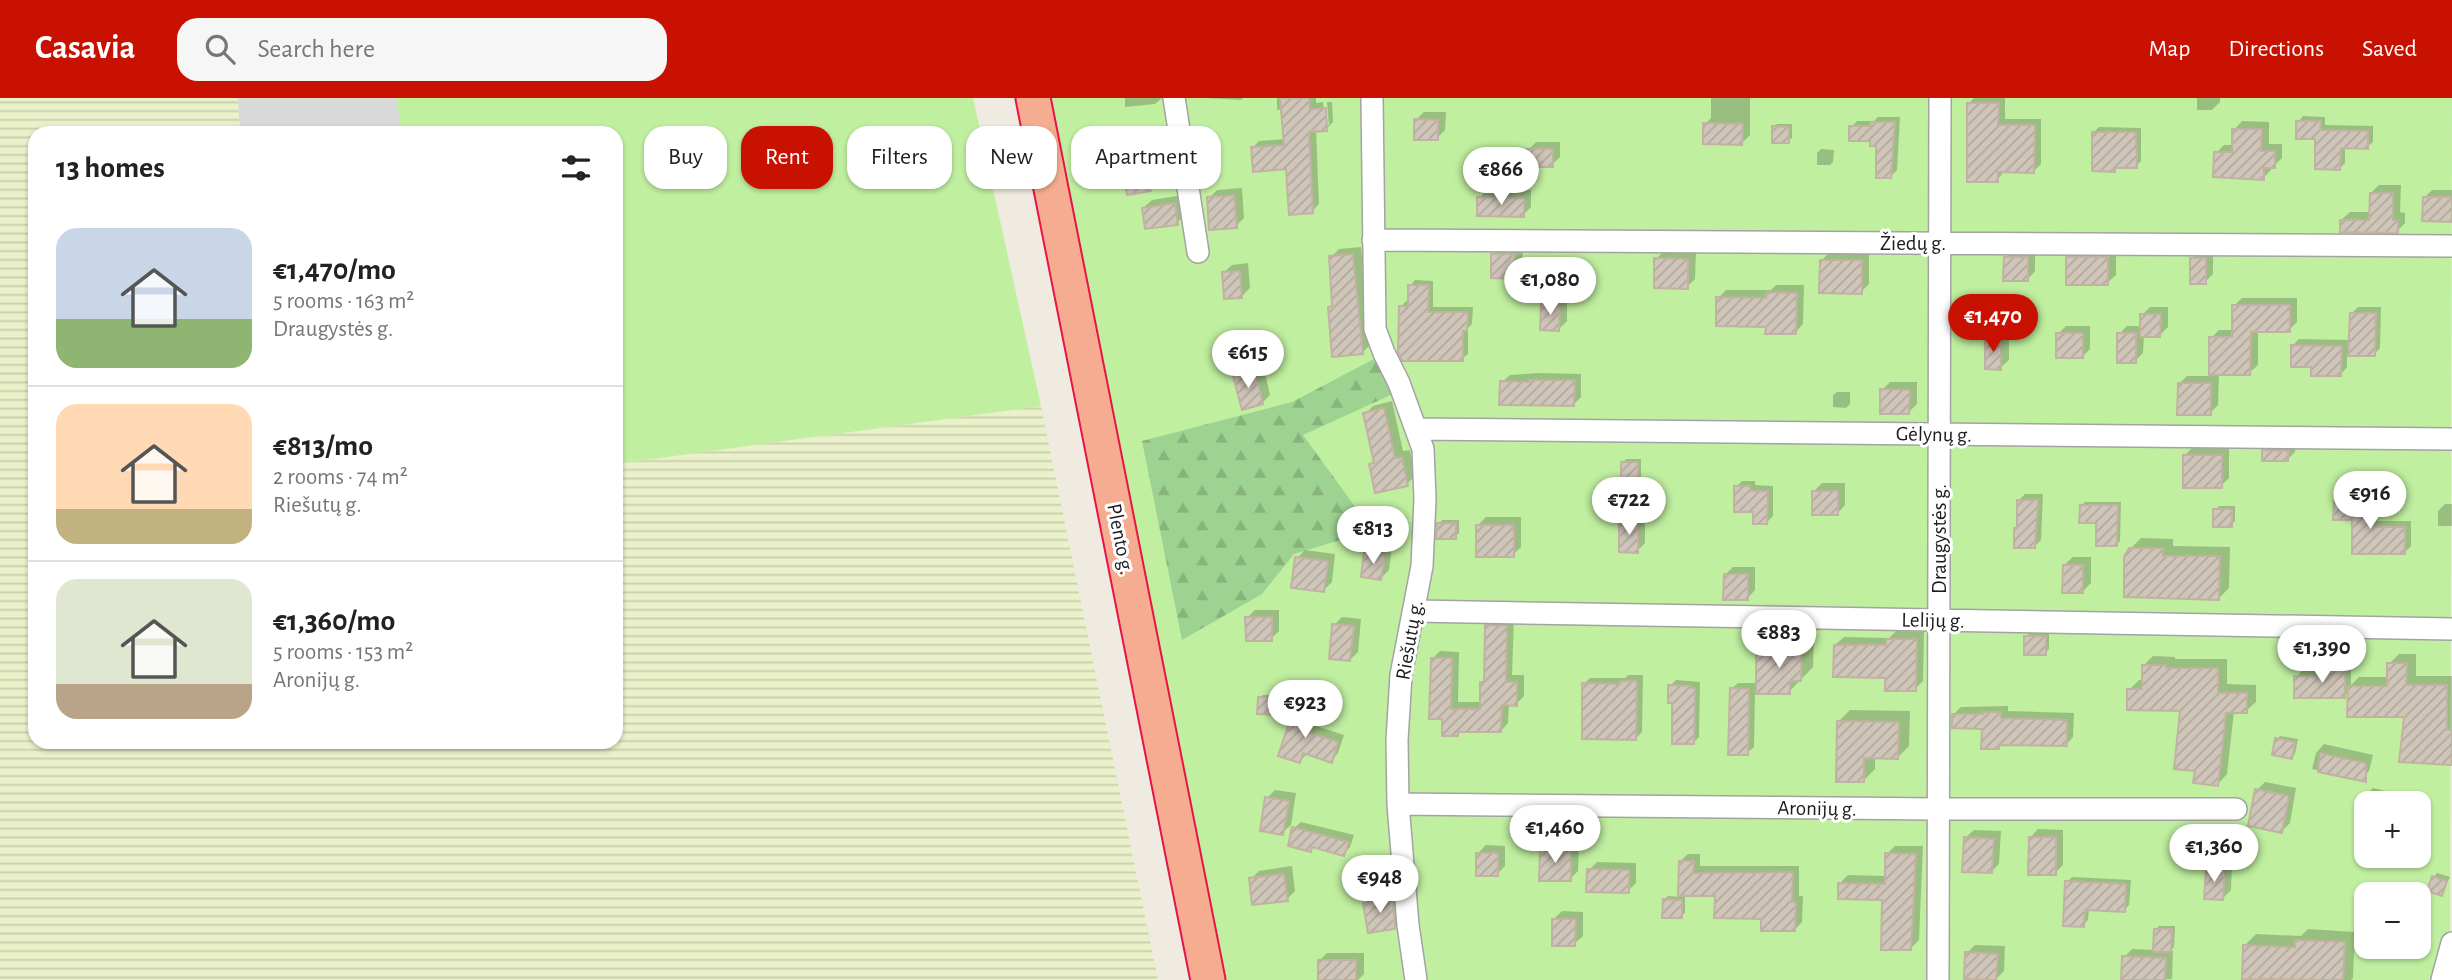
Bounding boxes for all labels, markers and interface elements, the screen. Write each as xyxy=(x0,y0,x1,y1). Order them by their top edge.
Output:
search box xyxy=(177,18,667,81)
icon: search xyxy=(201,30,239,68)
text: Casavia xyxy=(35,32,135,65)
text: Search here xyxy=(257,36,375,62)
text: Map xyxy=(2148,37,2190,61)
text: Directions xyxy=(2228,37,2324,61)
text: Saved xyxy=(2362,37,2417,61)
chip: Buy xyxy=(644,126,727,189)
chip: Rent xyxy=(741,126,833,189)
chip: Filters xyxy=(847,126,952,189)
chip: New xyxy=(966,126,1057,189)
chip: Apartment xyxy=(1071,126,1221,189)
pin: €866 xyxy=(1460,148,1542,207)
icon: filters xyxy=(557,149,595,187)
text: 13 homes xyxy=(56,153,165,183)
text: €866 xyxy=(1479,158,1523,181)
street label: Žiedų g. xyxy=(1880,231,1946,254)
text: €1,470/mo xyxy=(273,255,396,285)
icon: home xyxy=(112,256,196,340)
pin: €1,080 xyxy=(1493,258,1607,317)
text: €1,080 xyxy=(1520,268,1580,291)
text: 5 rooms · 163 m² xyxy=(273,290,414,313)
pin: €1,470 xyxy=(1936,294,2050,354)
text: €1,470 xyxy=(1964,305,2022,328)
text: Draugystės g. xyxy=(273,318,393,341)
pin: €615 xyxy=(1207,330,1289,390)
text: €615 xyxy=(1228,341,1268,364)
street label: Gėlynų g. xyxy=(1896,423,1972,446)
text: €813/mo xyxy=(273,431,373,461)
icon: home xyxy=(112,432,196,516)
text: 2 rooms · 74 m² xyxy=(273,466,408,489)
pin: €916 xyxy=(2329,472,2411,531)
pin: €722 xyxy=(1588,478,1670,537)
text: €916 xyxy=(2349,482,2391,505)
street label: Draugystės g. xyxy=(1929,484,1950,594)
text: €722 xyxy=(1608,488,1650,511)
text: Riešutų g. xyxy=(273,494,362,517)
street label: Plento g. xyxy=(1103,502,1138,576)
pin: €813 xyxy=(1332,506,1414,566)
text: €813 xyxy=(1353,517,1393,540)
street label: Riešutų g. xyxy=(1392,598,1427,682)
text: €1,360/mo xyxy=(273,606,395,636)
icon: home xyxy=(112,607,196,691)
street label: Lelijų g. xyxy=(1901,609,1965,632)
pin: €883 xyxy=(1738,610,1820,670)
text: €883 xyxy=(1757,621,1801,644)
pin: €1,390 xyxy=(2265,626,2379,685)
text: €1,390 xyxy=(2293,636,2351,659)
text: 5 rooms · 153 m² xyxy=(273,641,413,664)
text: Aronijų g. xyxy=(273,669,360,692)
pin: €923 xyxy=(1264,680,1346,740)
text: €923 xyxy=(1284,691,1326,714)
map controls xyxy=(2354,791,2431,959)
button: + xyxy=(2354,791,2431,868)
street label: Aronijų g. xyxy=(1777,797,1857,820)
pin: €1,460 xyxy=(1498,806,1612,865)
text: €1,460 xyxy=(1526,816,1584,839)
pin: €1,360 xyxy=(2157,824,2271,884)
text: €1,360 xyxy=(2185,835,2243,858)
pin: €948 xyxy=(1339,856,1421,915)
text: €948 xyxy=(1358,866,1402,889)
button: − xyxy=(2354,882,2431,959)

